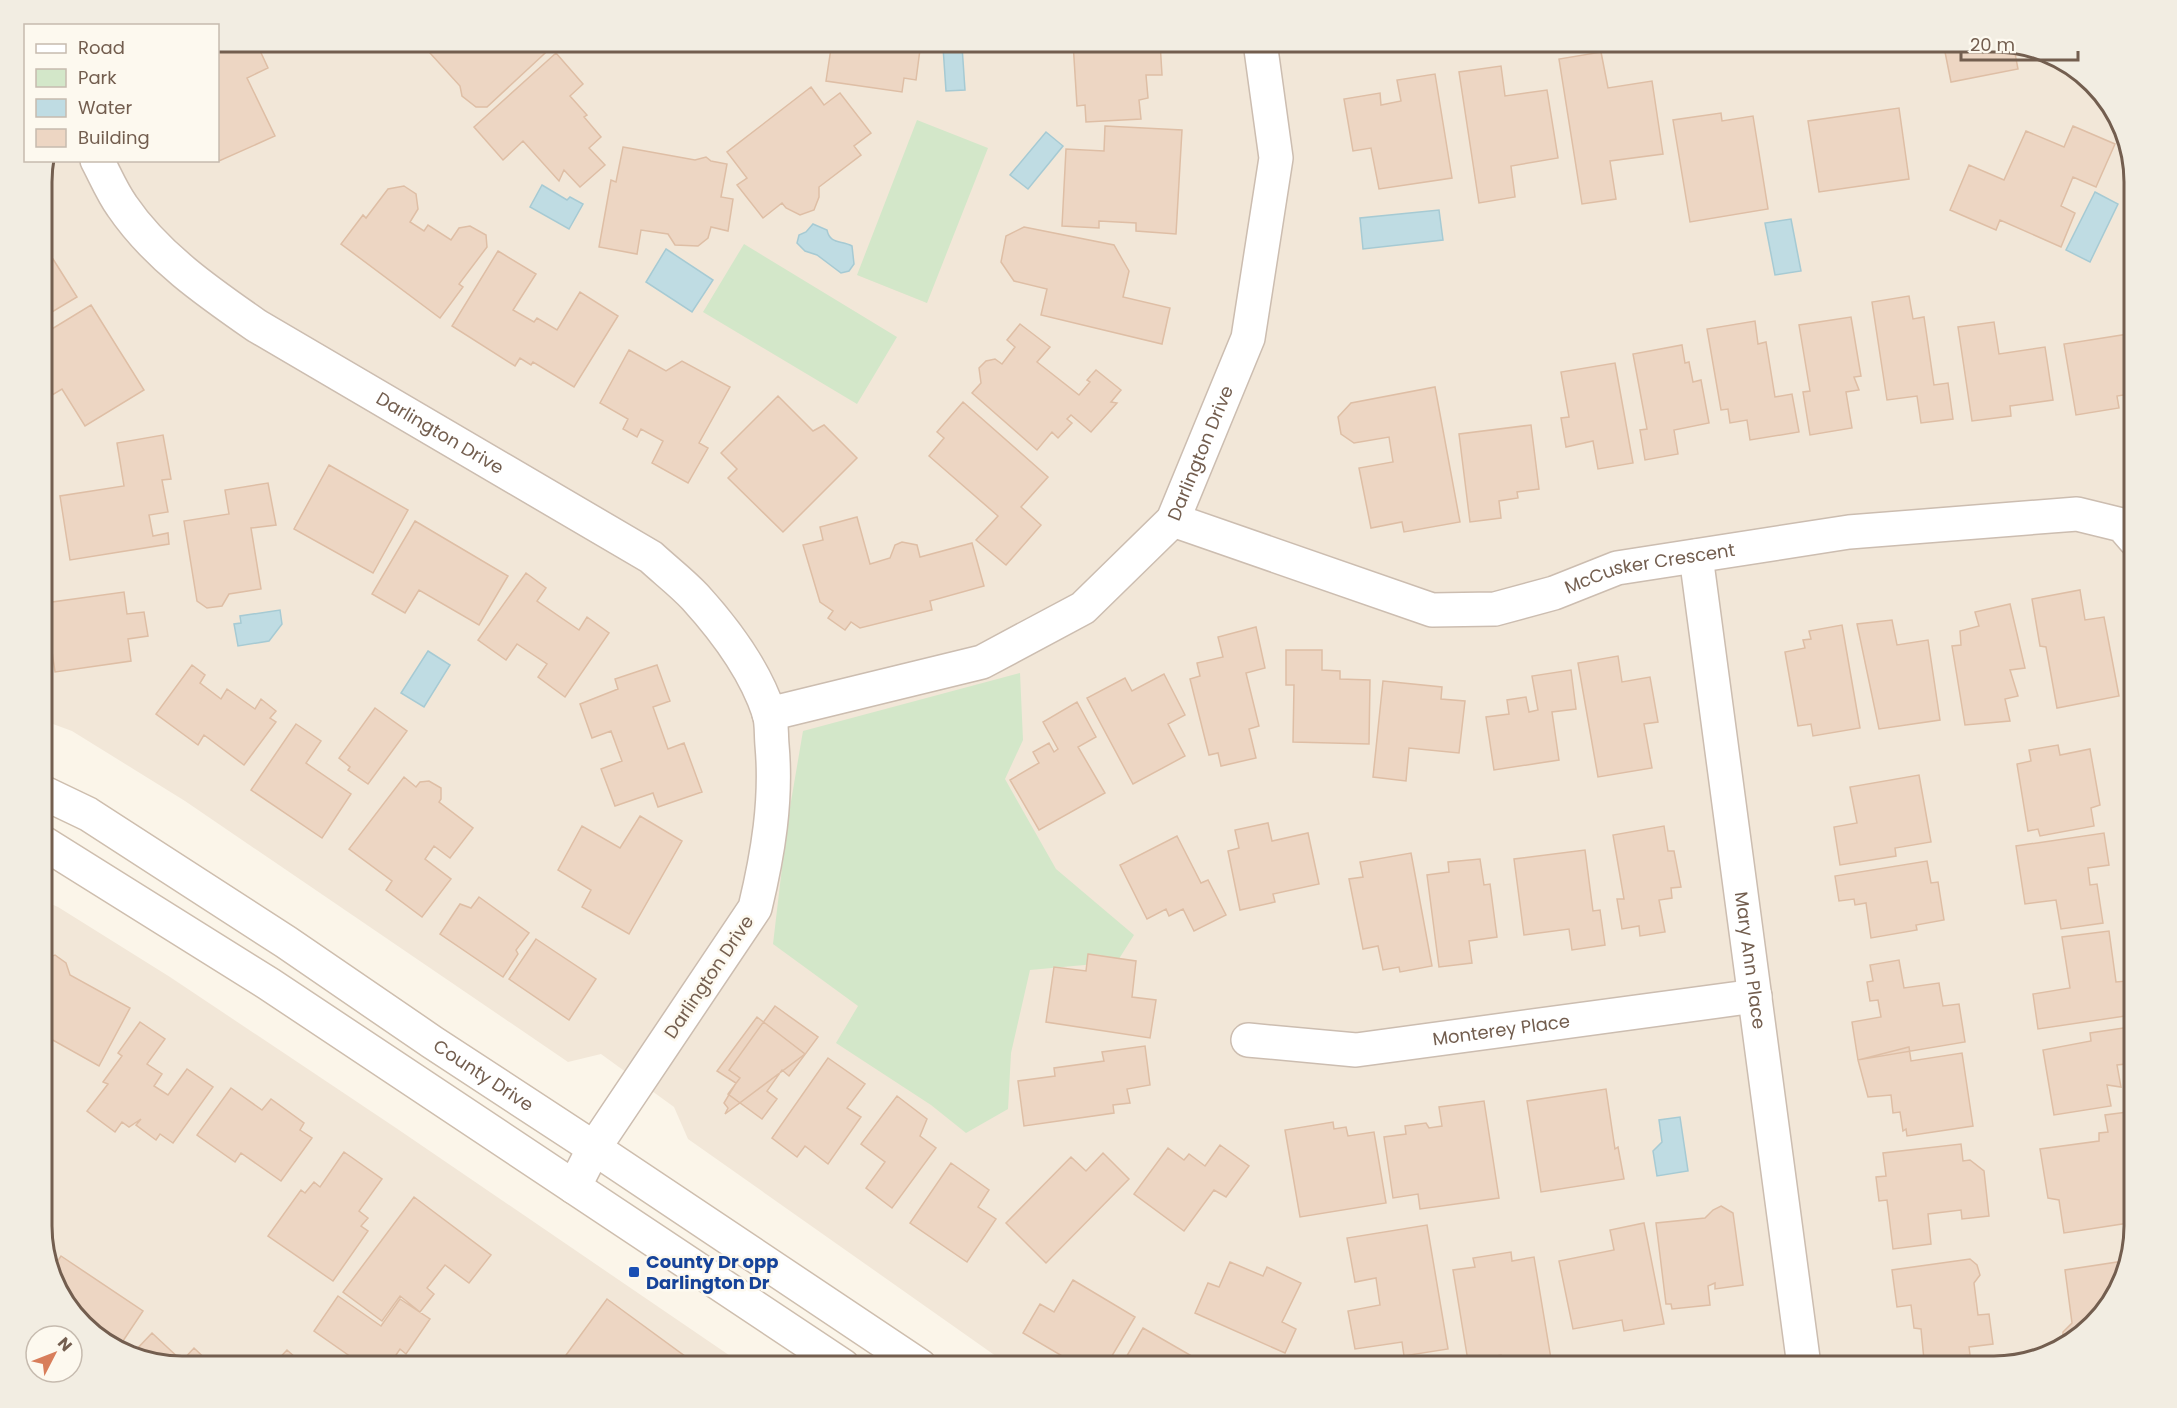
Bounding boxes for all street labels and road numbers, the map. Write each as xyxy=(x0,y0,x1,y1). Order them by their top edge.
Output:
street label: Darlington Drive xyxy=(1161,382,1239,524)
street label: Darlington Drive xyxy=(372,386,508,480)
street label: McCusker Crescent xyxy=(1561,537,1737,600)
street label: Mary Ann Place xyxy=(1729,890,1772,1031)
street label: Darlington Drive xyxy=(658,910,759,1043)
street label: Monterey Place xyxy=(1431,1008,1571,1052)
street label: County Drive xyxy=(429,1033,539,1117)

